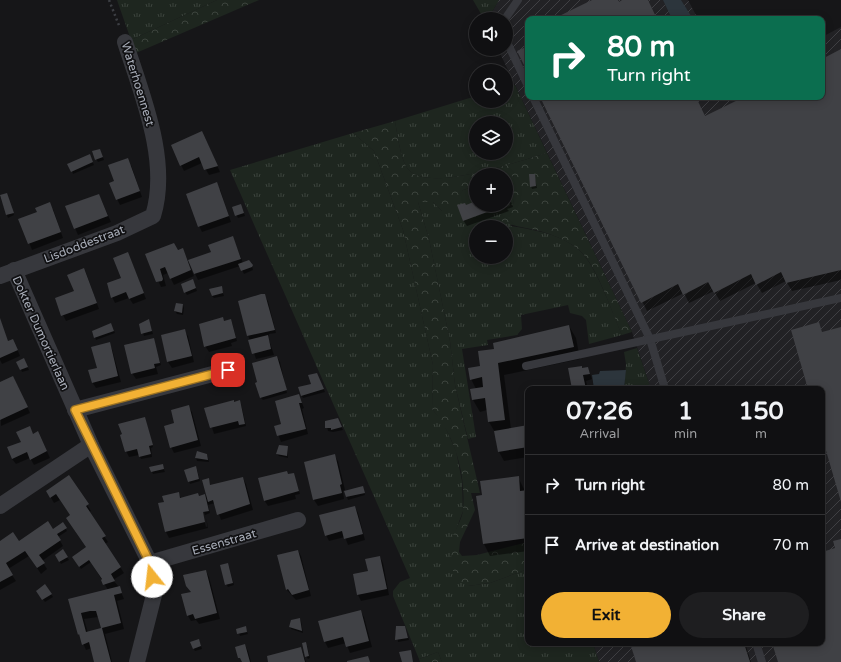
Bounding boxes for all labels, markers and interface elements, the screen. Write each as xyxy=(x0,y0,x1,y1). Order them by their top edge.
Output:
map controls xyxy=(469,12,513,264)
button: sound xyxy=(469,12,513,56)
text: 80 m xyxy=(607,30,675,64)
icon: right xyxy=(541,32,593,84)
street label: Waterhoennest xyxy=(119,40,158,128)
button: search xyxy=(469,64,513,108)
text: Turn right xyxy=(607,64,691,86)
button: layers xyxy=(469,116,513,160)
button: + xyxy=(469,168,513,212)
button: − xyxy=(469,220,513,264)
street label: Lisdoddestraat xyxy=(42,222,127,266)
street label: Dokter Dumortierlaan xyxy=(9,274,73,392)
pin xyxy=(211,353,245,387)
icon: arrive xyxy=(217,359,239,381)
text: 07:26 xyxy=(566,397,633,426)
text: 1 xyxy=(678,397,693,426)
text: 150 xyxy=(738,397,784,426)
text: Arrival xyxy=(579,426,620,442)
text: min xyxy=(674,426,697,442)
text: m xyxy=(755,426,767,442)
icon: right xyxy=(541,474,563,496)
text: Turn right xyxy=(575,476,645,494)
text: 80 m xyxy=(772,476,809,494)
street label: Essenstraat xyxy=(190,526,258,558)
icon: arrive xyxy=(541,534,563,556)
text: Arrive at destination xyxy=(575,536,719,554)
text: 70 m xyxy=(772,536,809,554)
position arrow xyxy=(131,556,173,598)
button: Exit xyxy=(541,592,671,638)
button: Share xyxy=(679,592,809,638)

